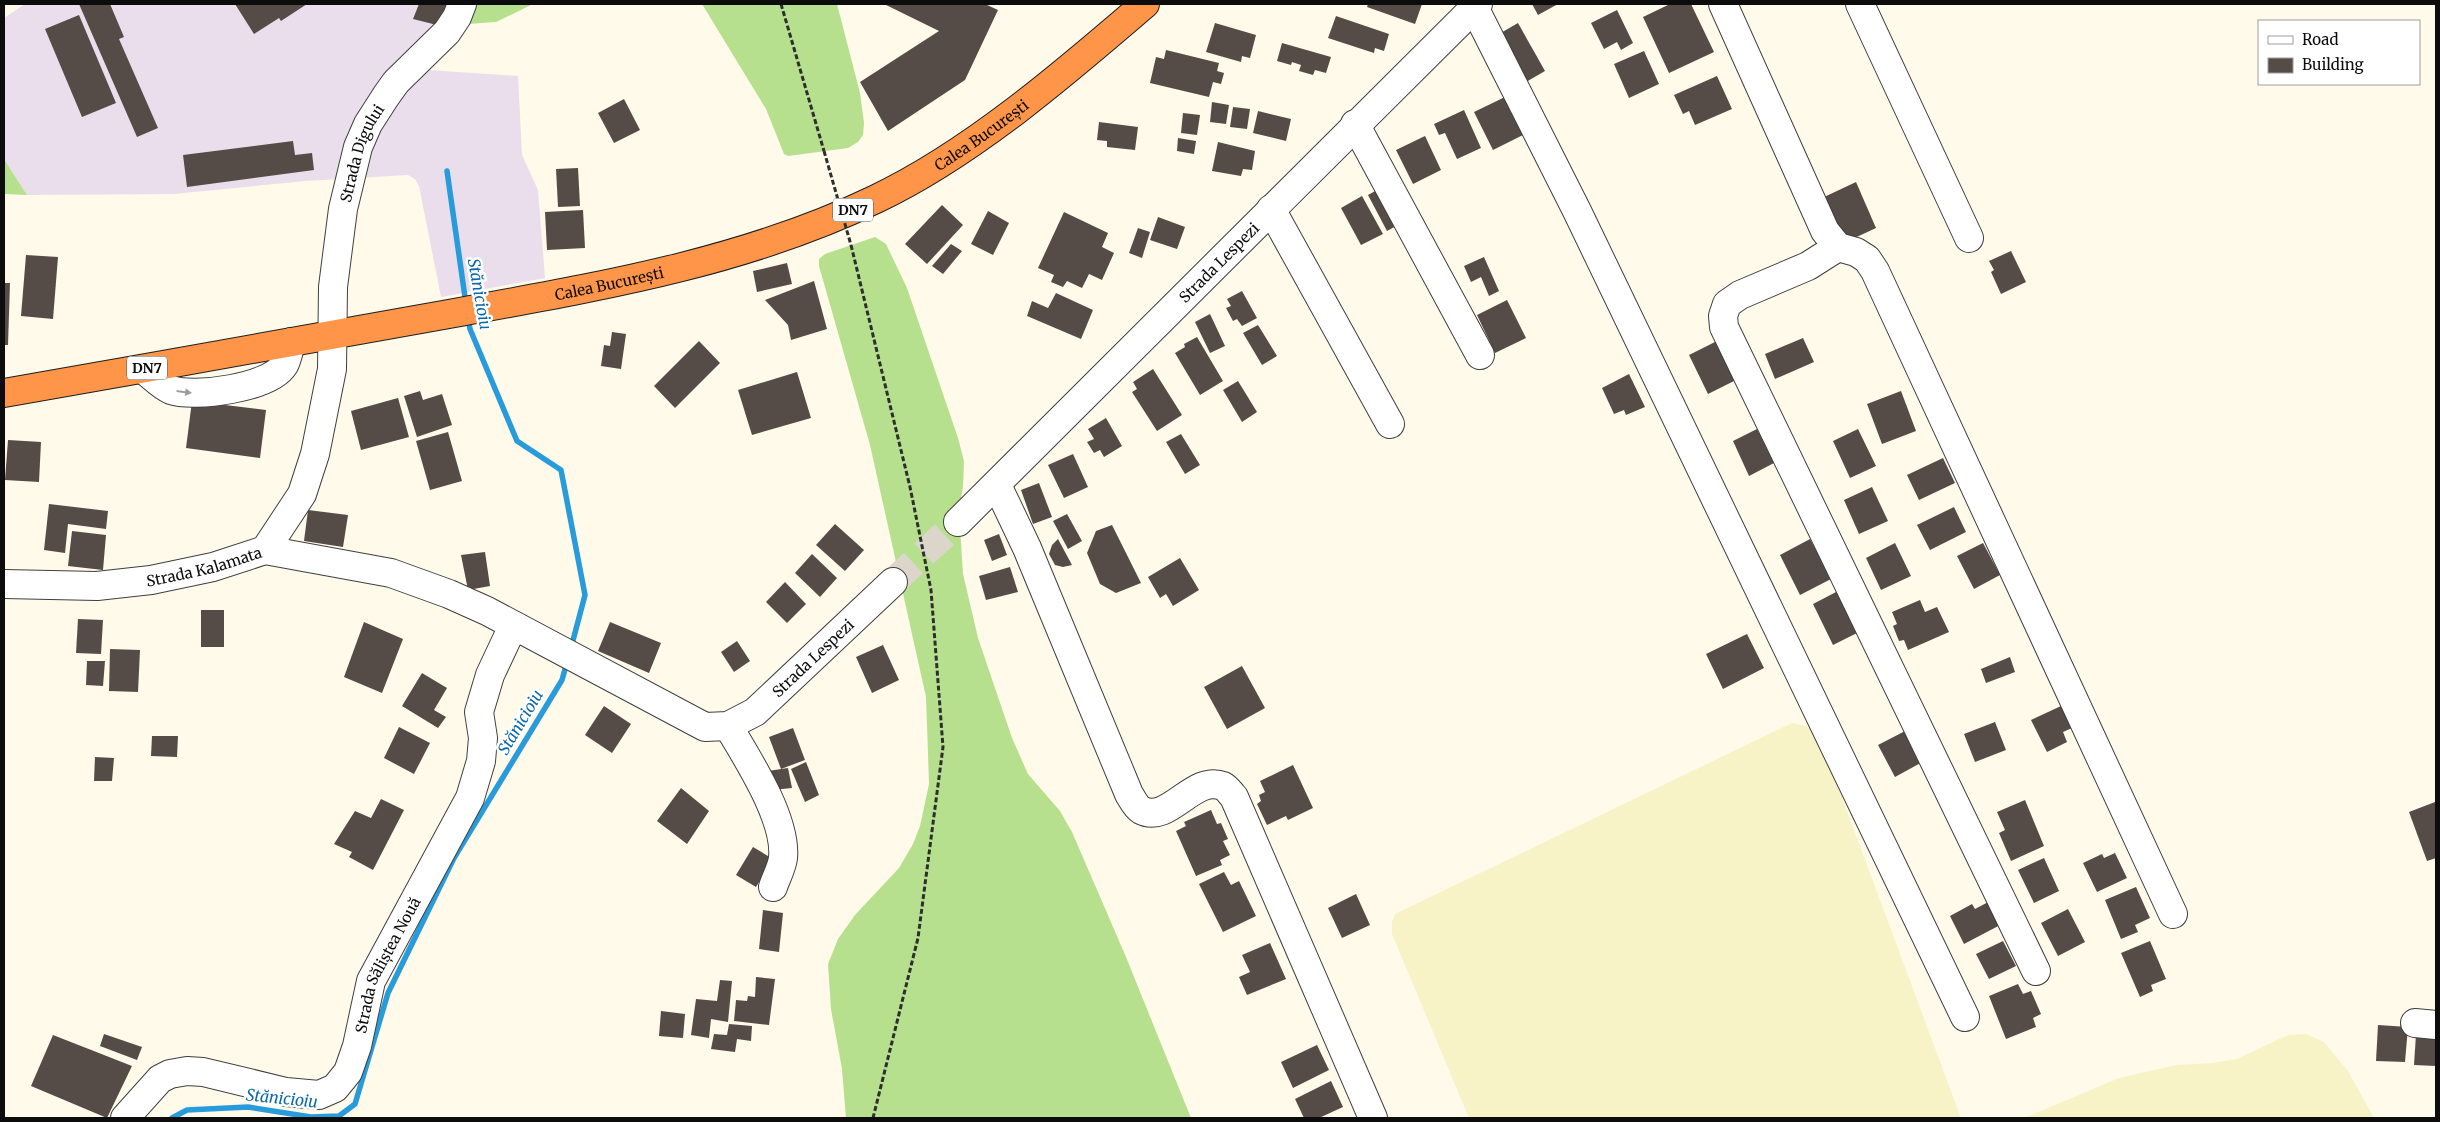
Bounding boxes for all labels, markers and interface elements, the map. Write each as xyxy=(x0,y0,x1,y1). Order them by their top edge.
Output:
legend xyxy=(2258,20,2420,85)
text: Road xyxy=(2302,30,2338,49)
text: Building xyxy=(2302,55,2364,74)
street label: Calea București xyxy=(930,95,1032,174)
street label: Strada Digului xyxy=(335,100,388,204)
road number: DN7 xyxy=(833,198,873,222)
street label: Strada Lespezi xyxy=(1175,218,1263,306)
water label: Stănicioiu xyxy=(464,257,496,331)
street label: Calea București xyxy=(553,262,666,304)
road number: DN7 xyxy=(127,356,167,379)
one-way arrow xyxy=(176,388,192,396)
street label: Strada Kalamata xyxy=(145,542,264,590)
street label: Strada Lespezi xyxy=(768,615,858,701)
water label: Stănicioiu xyxy=(493,686,547,758)
street label: Strada Săliștea Nouă xyxy=(351,894,424,1035)
water label: Stănicioiu xyxy=(245,1084,319,1112)

